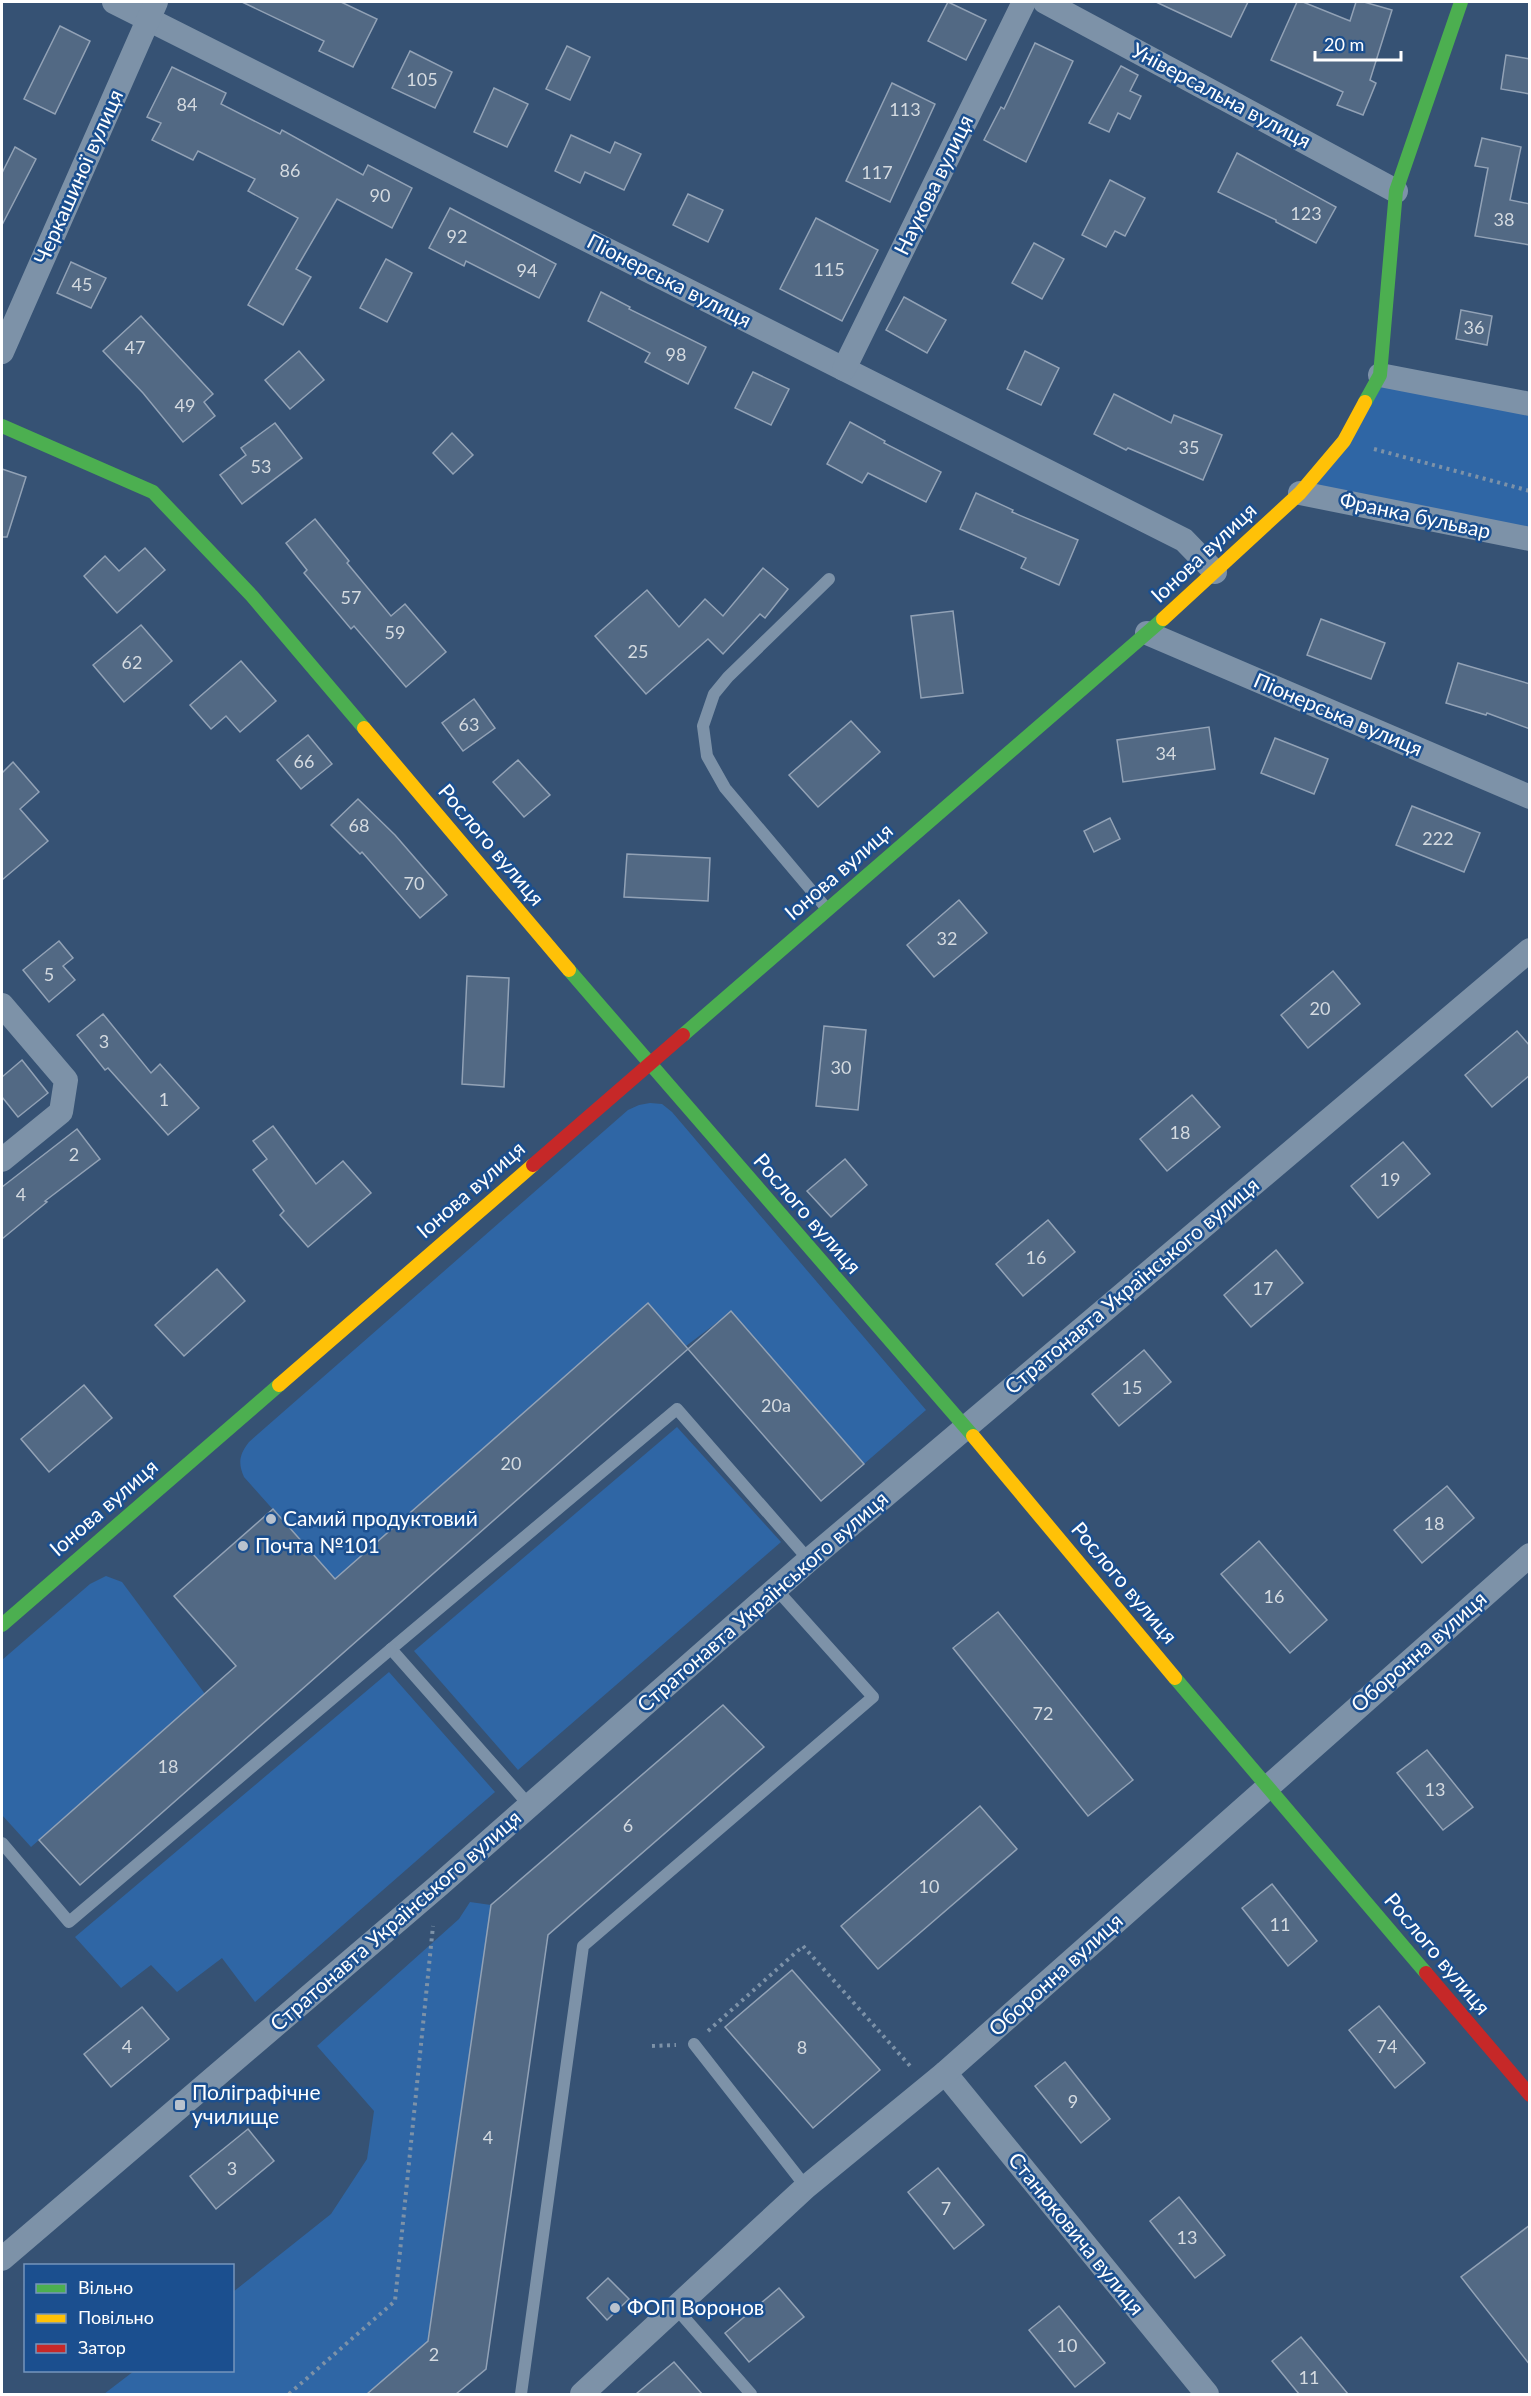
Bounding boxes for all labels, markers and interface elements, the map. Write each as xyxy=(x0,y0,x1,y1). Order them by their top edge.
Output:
scale bar xyxy=(1315,24,1400,62)
text: 20 m xyxy=(1324,33,1364,55)
street label: Універсальна вулиця xyxy=(1128,37,1316,153)
house number: 105 xyxy=(406,68,438,90)
street label: Черкашиної вулиця xyxy=(28,85,127,268)
house number: 84 xyxy=(177,93,197,115)
house number: 113 xyxy=(889,98,921,120)
street label: Наукова вулиця xyxy=(888,110,977,258)
house number: 86 xyxy=(280,159,300,181)
house number: 117 xyxy=(861,161,893,183)
house number: 90 xyxy=(370,184,390,206)
house number: 123 xyxy=(1290,202,1322,224)
house number: 38 xyxy=(1494,208,1514,230)
house number: 92 xyxy=(447,225,467,247)
street label: Піонерська вулиця xyxy=(583,227,756,332)
house number: 115 xyxy=(813,258,845,280)
house number: 94 xyxy=(517,259,537,281)
house number: 45 xyxy=(72,273,92,295)
house number: 36 xyxy=(1464,316,1484,338)
house number: 47 xyxy=(125,336,145,358)
house number: 98 xyxy=(666,343,686,365)
house number: 49 xyxy=(175,394,195,416)
house number: 35 xyxy=(1179,436,1199,458)
house number: 53 xyxy=(251,455,271,477)
street label: Франка бульвар xyxy=(1338,486,1493,543)
street label: Іонова вулиця xyxy=(1145,497,1261,607)
house number: 57 xyxy=(341,586,361,608)
house number: 59 xyxy=(385,621,405,643)
house number: 25 xyxy=(628,640,648,662)
house number: 62 xyxy=(122,651,142,673)
street label: Піонерська вулиця xyxy=(1250,667,1427,761)
house number: 63 xyxy=(459,713,479,735)
house number: 34 xyxy=(1156,742,1176,764)
house number: 66 xyxy=(294,750,314,772)
street label: Рослого вулиця xyxy=(434,778,550,910)
house number: 68 xyxy=(349,814,369,836)
street label: Іонова вулиця xyxy=(779,817,897,925)
house number: 222 xyxy=(1422,827,1454,849)
house number: 70 xyxy=(404,872,424,894)
house number: 32 xyxy=(937,927,957,949)
house number: 5 xyxy=(44,963,54,985)
house number: 20 xyxy=(1310,997,1330,1019)
house number: 3 xyxy=(99,1030,109,1052)
house number: 30 xyxy=(831,1056,851,1078)
house number: 1 xyxy=(159,1088,169,1110)
house number: 18 xyxy=(1170,1121,1190,1143)
street label: Іонова вулиця xyxy=(411,1135,529,1243)
house number: 2 xyxy=(69,1143,79,1165)
street label: Рослого вулиця xyxy=(749,1148,867,1278)
house number: 19 xyxy=(1380,1168,1400,1190)
street label: Стратонавта Українського вулиця xyxy=(999,1171,1263,1399)
house number: 4 xyxy=(16,1183,26,1205)
house number: 16 xyxy=(1026,1246,1046,1268)
house number: 17 xyxy=(1253,1277,1273,1299)
house number: 15 xyxy=(1122,1376,1142,1398)
house number: 20а xyxy=(761,1394,791,1416)
house number: 20 xyxy=(501,1452,521,1474)
street label: Іонова вулиця xyxy=(44,1453,162,1561)
street label: Стратонавта Українського вулиця xyxy=(632,1485,892,1717)
place label: Самий продуктовий xyxy=(283,1505,478,1530)
marker: Самий продуктовий xyxy=(264,1512,278,1526)
house number: 18 xyxy=(1424,1512,1444,1534)
street label: Рослого вулиця xyxy=(1067,1516,1183,1648)
place label: Почта №101 xyxy=(255,1532,380,1557)
marker: Почта №101 xyxy=(236,1539,250,1553)
house number: 16 xyxy=(1264,1585,1284,1607)
street label: Оборонна вулиця xyxy=(1345,1585,1491,1717)
house number: 72 xyxy=(1033,1702,1053,1724)
house number: 18 xyxy=(158,1755,178,1777)
house number: 13 xyxy=(1425,1778,1445,1800)
street label: Стратонавта Українського вулиця xyxy=(265,1804,525,2036)
house number: 6 xyxy=(623,1814,633,1836)
house number: 10 xyxy=(919,1875,939,1897)
street label: Рослого вулиця xyxy=(1380,1887,1496,2019)
street label: Оборонна вулиця xyxy=(983,1907,1127,2041)
house number: 11 xyxy=(1270,1913,1290,1935)
house number: 4 xyxy=(122,2035,132,2057)
house number: 74 xyxy=(1377,2035,1397,2057)
house number: 8 xyxy=(797,2036,807,2058)
place label: Поліграфічне училище xyxy=(192,2079,320,2128)
house number: 9 xyxy=(1068,2090,1078,2112)
marker: Поліграфічне училище xyxy=(173,2098,187,2112)
house number: 4 xyxy=(483,2126,493,2148)
street label: Станюковича вулиця xyxy=(1004,2147,1150,2319)
house number: 3 xyxy=(227,2157,237,2179)
house number: 7 xyxy=(941,2197,951,2219)
house number: 13 xyxy=(1177,2226,1197,2248)
legend xyxy=(24,2264,234,2372)
text: Вільно xyxy=(78,2276,133,2298)
place label: ФОП Воронов xyxy=(627,2294,764,2319)
marker: ФОП Воронов xyxy=(608,2301,622,2315)
text: Повільно xyxy=(78,2306,154,2328)
house number: 10 xyxy=(1057,2334,1077,2356)
text: Затор xyxy=(78,2336,126,2358)
house number: 2 xyxy=(429,2343,439,2365)
house number: 11 xyxy=(1299,2366,1319,2388)

